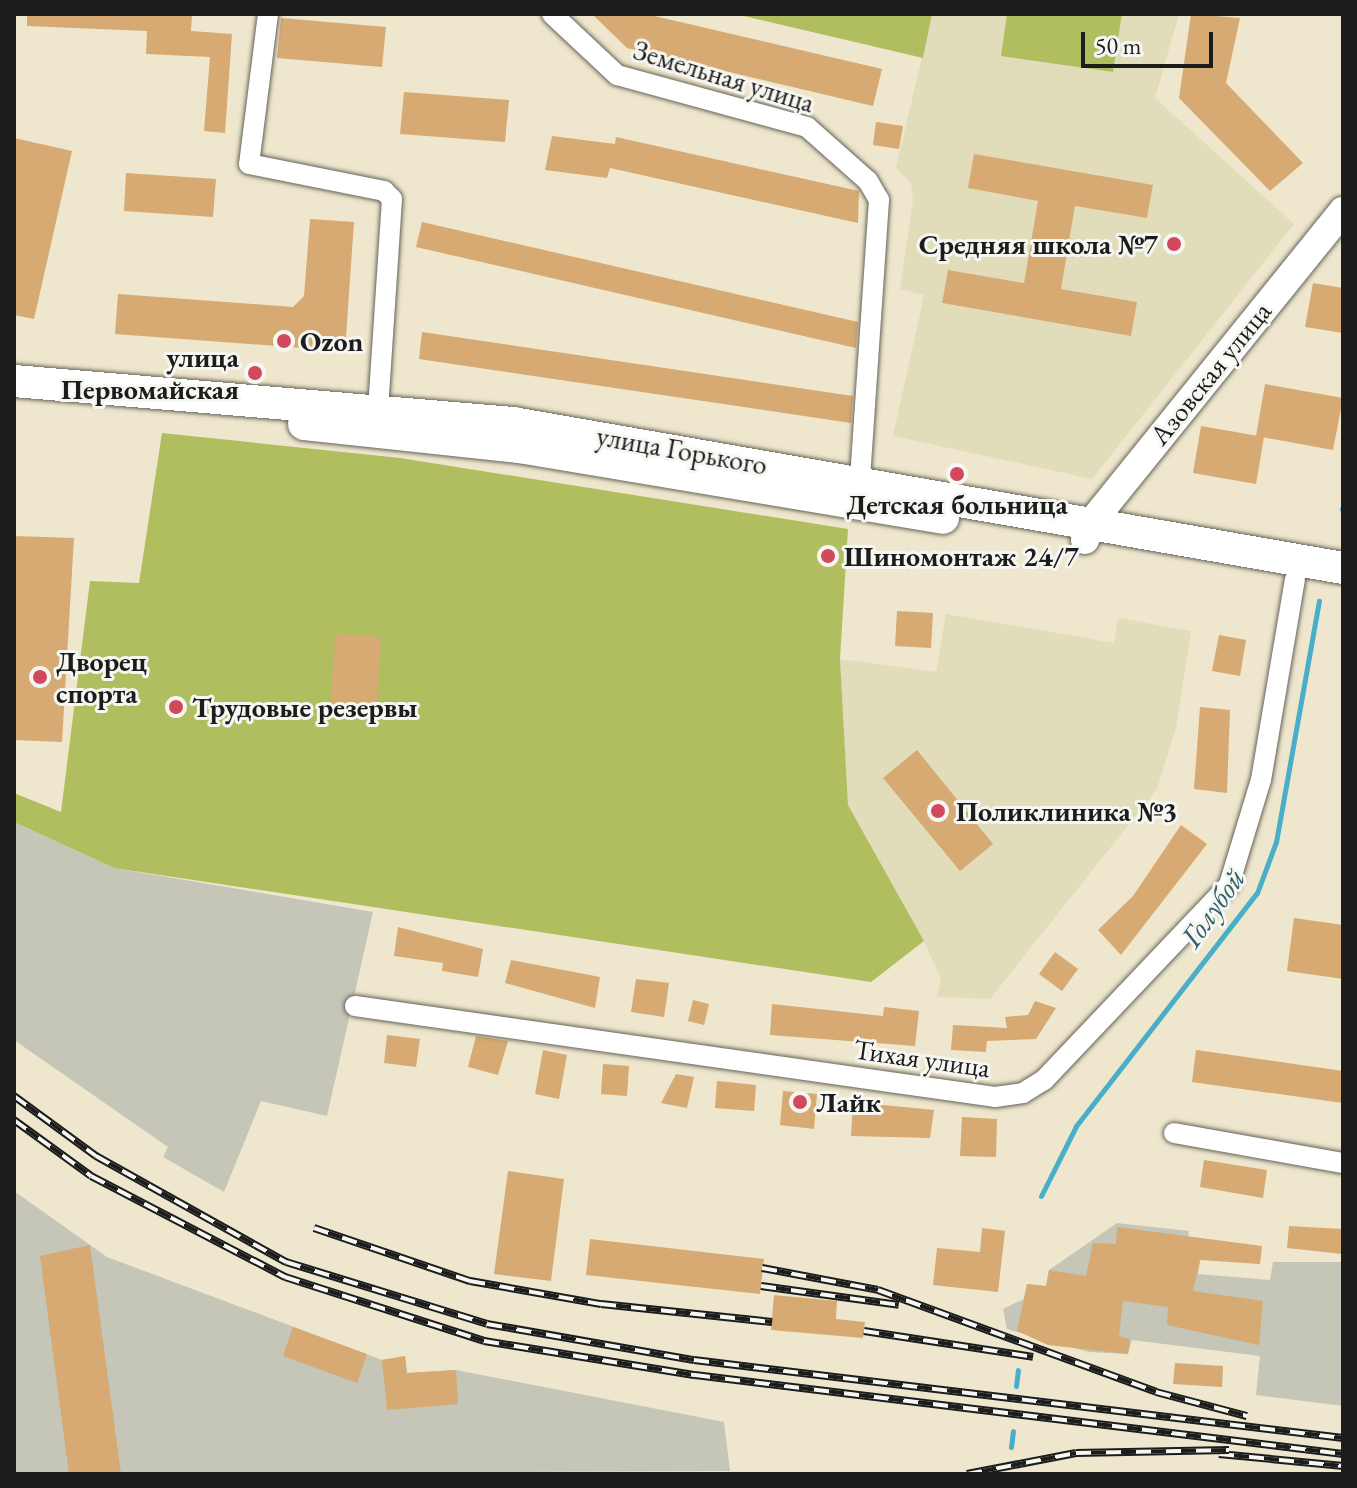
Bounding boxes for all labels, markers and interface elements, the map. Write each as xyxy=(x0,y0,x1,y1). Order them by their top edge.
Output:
scale bar xyxy=(1085,16,1217,66)
text: 50 m xyxy=(1095,30,1142,61)
street label: Земельная улица xyxy=(630,33,818,119)
place label: Средняя школа №7 xyxy=(919,227,1158,261)
marker: Средняя школа №7 xyxy=(1165,235,1183,253)
street label: Азовская улица xyxy=(1142,295,1278,451)
place label: Ozon xyxy=(300,324,363,358)
marker: Ozon xyxy=(275,332,293,350)
place label: улица Первомайская xyxy=(61,340,239,406)
marker: улица Первомайская xyxy=(246,364,264,382)
street label: улица Горького xyxy=(594,418,770,482)
marker: Детская больница xyxy=(948,465,966,483)
place label: Детская больница xyxy=(846,487,1068,521)
place label: Шиномонтаж 24/7 xyxy=(844,539,1079,573)
marker: Шиномонтаж 24/7 xyxy=(819,547,837,565)
place label: Дворец спорта xyxy=(56,644,147,710)
marker: Дворец спорта xyxy=(31,668,49,686)
place label: Трудовые резервы xyxy=(192,690,417,724)
marker: Трудовые резервы xyxy=(167,698,185,716)
place label: Поликлиника №3 xyxy=(956,794,1177,828)
marker: Поликлиника №3 xyxy=(927,800,949,822)
water label: Голубой xyxy=(1173,862,1253,954)
street label: Тихая улица xyxy=(852,1032,992,1084)
place label: Лайк xyxy=(816,1085,881,1119)
marker: Лайк xyxy=(791,1093,809,1111)

